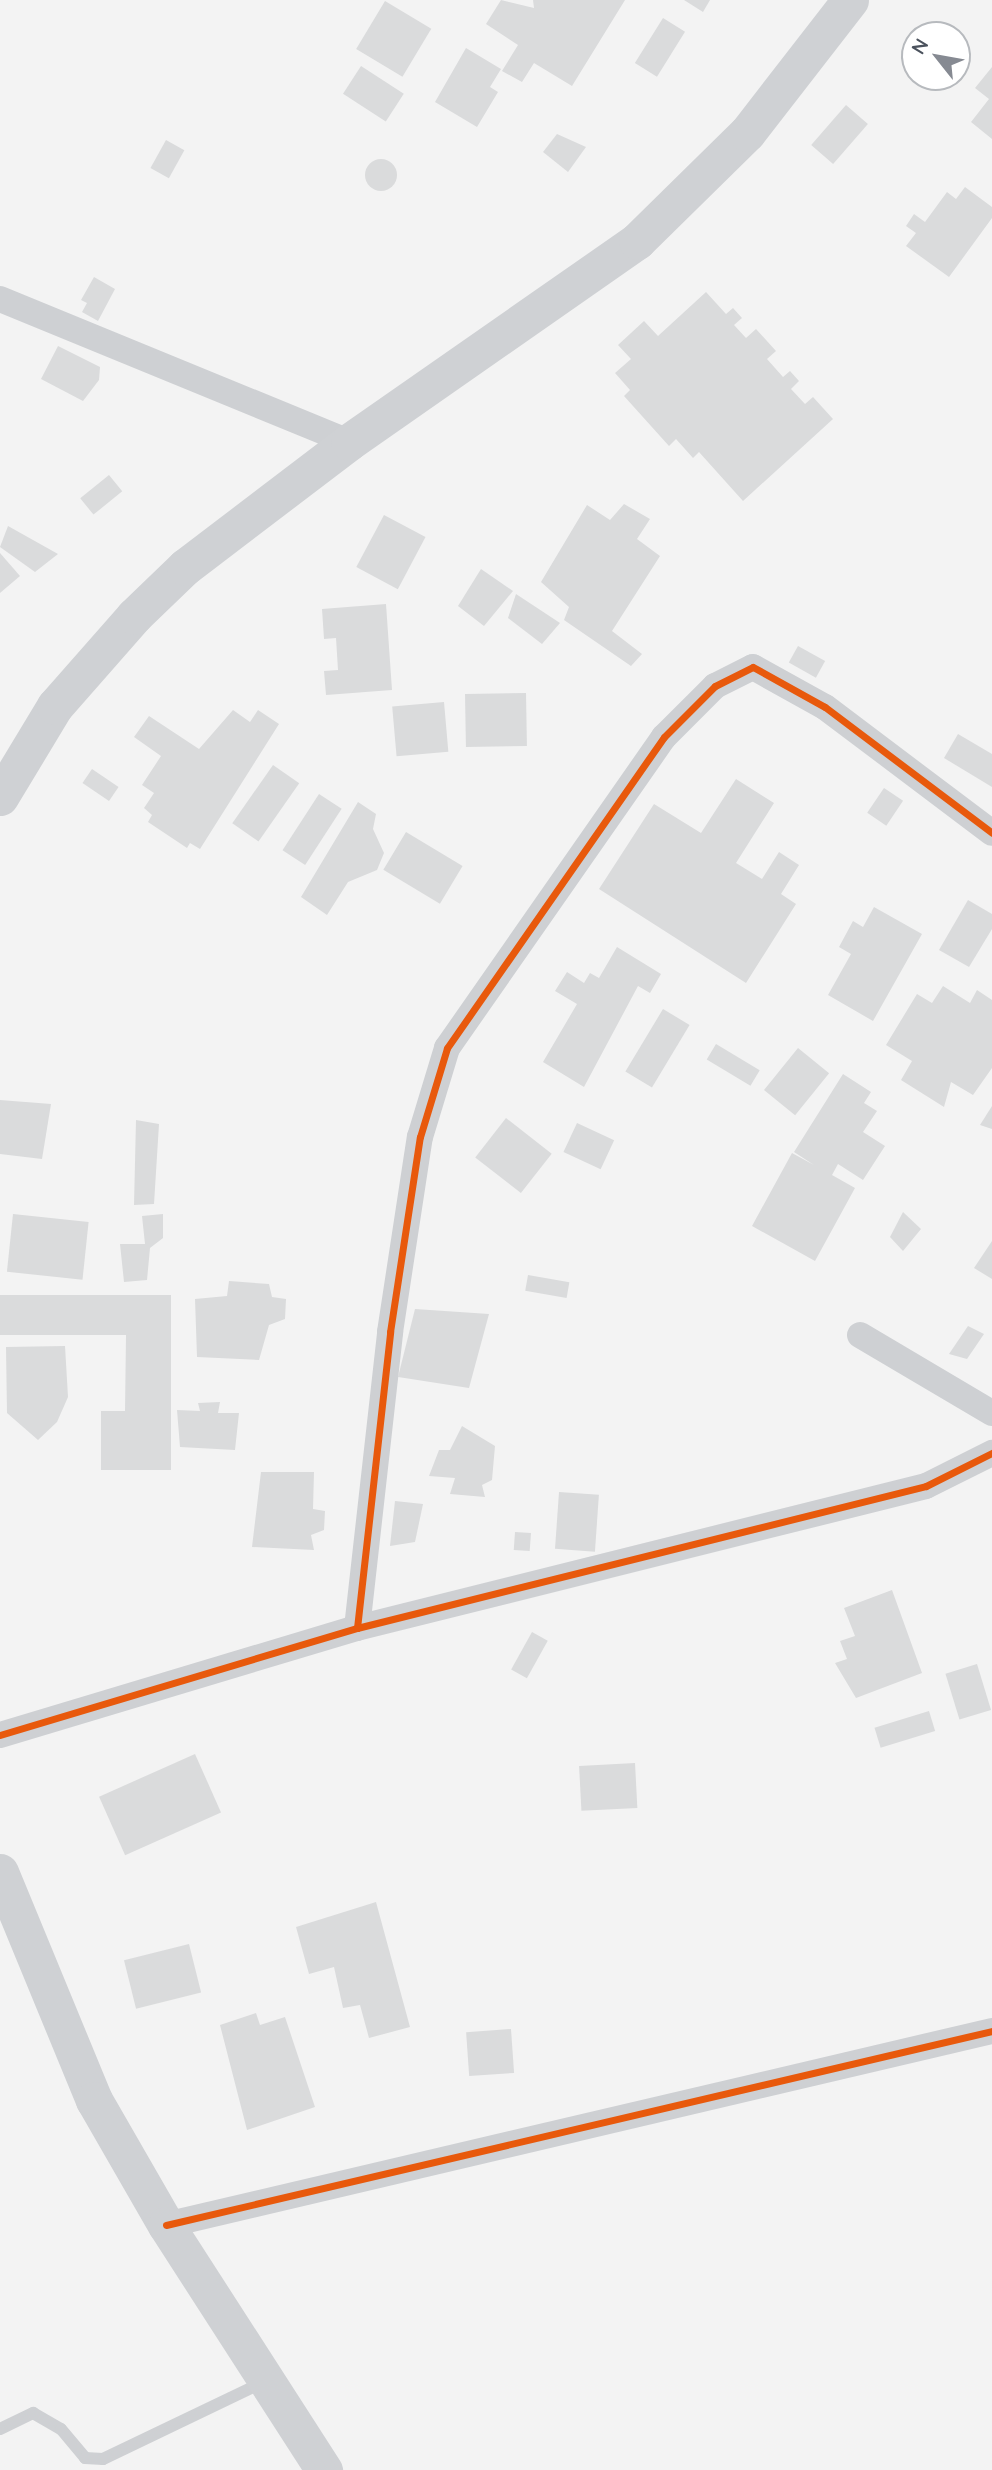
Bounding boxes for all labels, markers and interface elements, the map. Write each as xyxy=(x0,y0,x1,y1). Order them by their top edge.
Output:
north arrow xyxy=(901,21,971,91)
text: N xyxy=(906,34,934,58)

